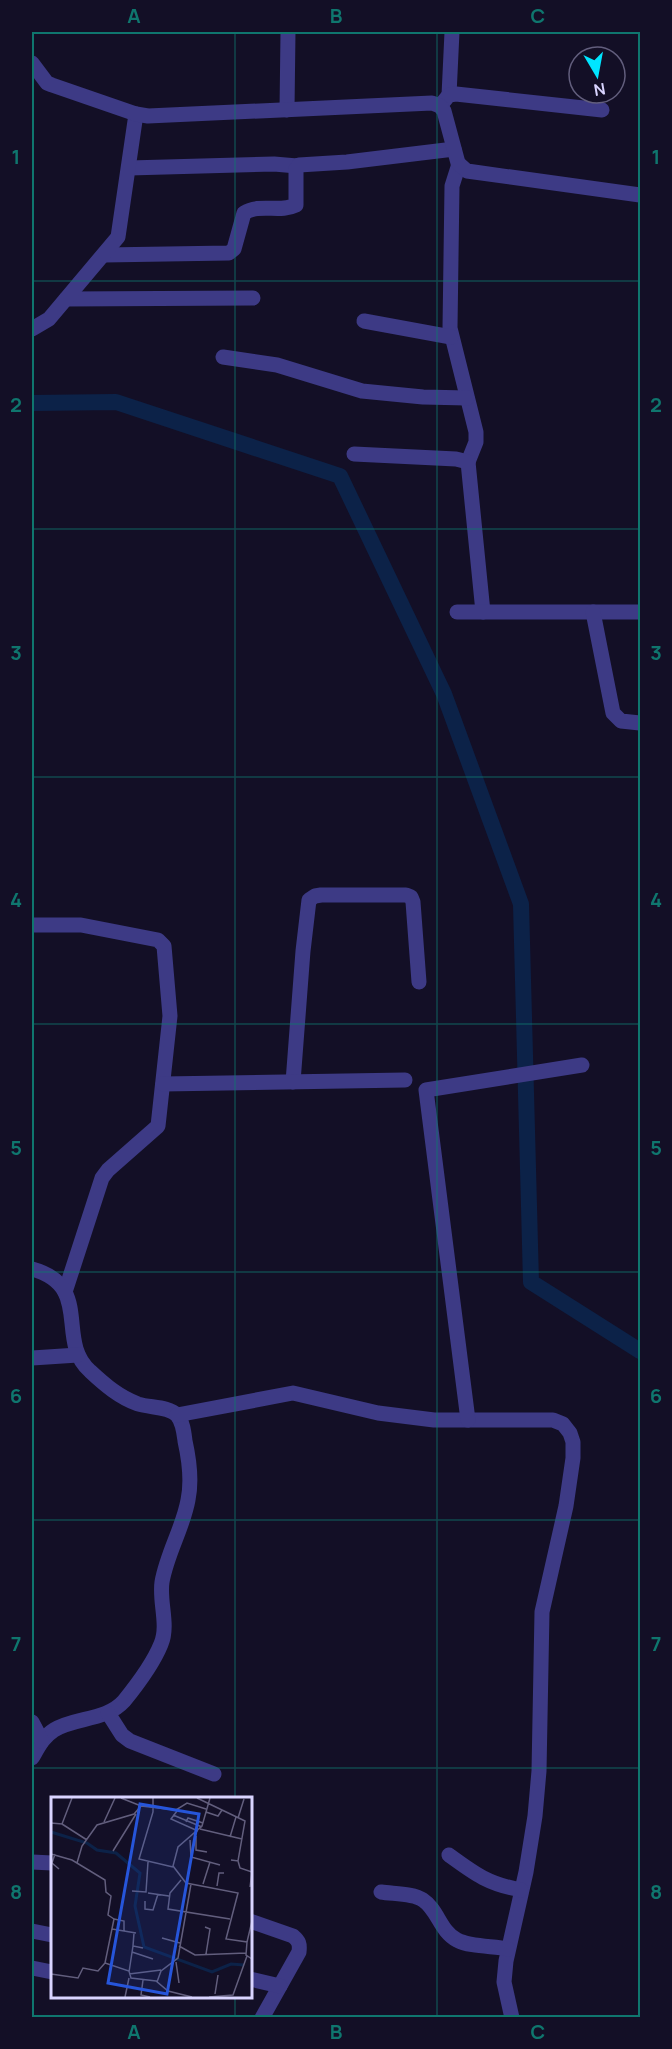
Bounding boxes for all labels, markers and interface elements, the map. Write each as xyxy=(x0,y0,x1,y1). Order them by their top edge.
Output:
text: A xyxy=(127,2,141,29)
text: B xyxy=(330,2,343,29)
text: C xyxy=(531,2,545,29)
north arrow xyxy=(567,45,627,105)
text: N xyxy=(592,78,607,102)
text: 1 xyxy=(12,143,20,170)
text: 1 xyxy=(652,143,660,170)
text: 2 xyxy=(10,391,22,418)
text: 2 xyxy=(650,391,662,418)
text: 3 xyxy=(10,639,22,666)
text: 3 xyxy=(650,639,662,666)
text: 4 xyxy=(10,886,22,913)
text: 4 xyxy=(650,886,662,913)
text: 5 xyxy=(10,1134,22,1161)
text: 5 xyxy=(650,1134,662,1161)
text: 6 xyxy=(10,1382,22,1409)
text: 6 xyxy=(650,1382,662,1409)
text: 7 xyxy=(11,1630,21,1657)
text: 7 xyxy=(651,1630,661,1657)
inset map xyxy=(51,1797,252,1998)
text: 8 xyxy=(10,1878,22,1905)
text: 8 xyxy=(650,1878,662,1905)
text: A xyxy=(127,2018,141,2045)
text: B xyxy=(330,2018,343,2045)
text: C xyxy=(531,2018,545,2045)

